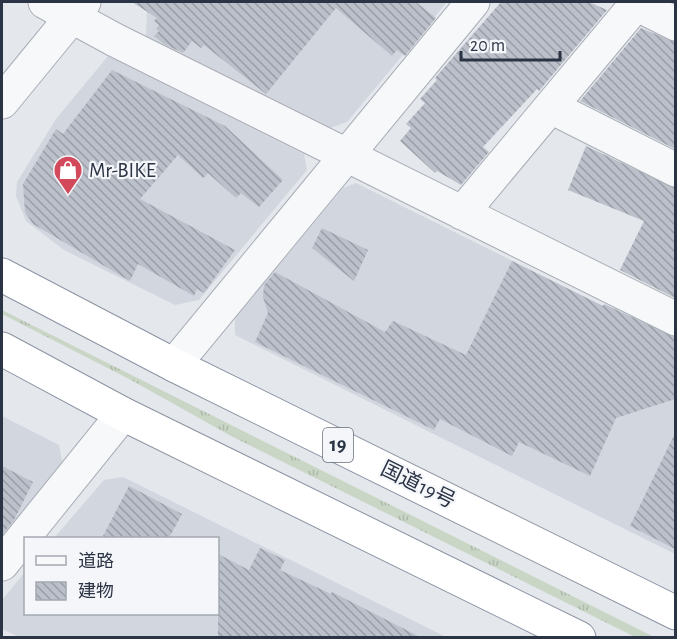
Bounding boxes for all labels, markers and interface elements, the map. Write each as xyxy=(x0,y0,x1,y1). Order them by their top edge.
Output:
scale bar xyxy=(461,24,560,62)
text: 20 m xyxy=(470,37,505,55)
shop icon: Mr-BIKE xyxy=(52,154,84,196)
place label: Mr-BIKE xyxy=(89,160,156,181)
road number: 19 xyxy=(323,428,353,462)
street label: 国道19号 xyxy=(377,457,459,512)
legend xyxy=(24,537,219,615)
text: 道路 xyxy=(78,551,114,571)
text: 建物 xyxy=(78,581,114,601)

